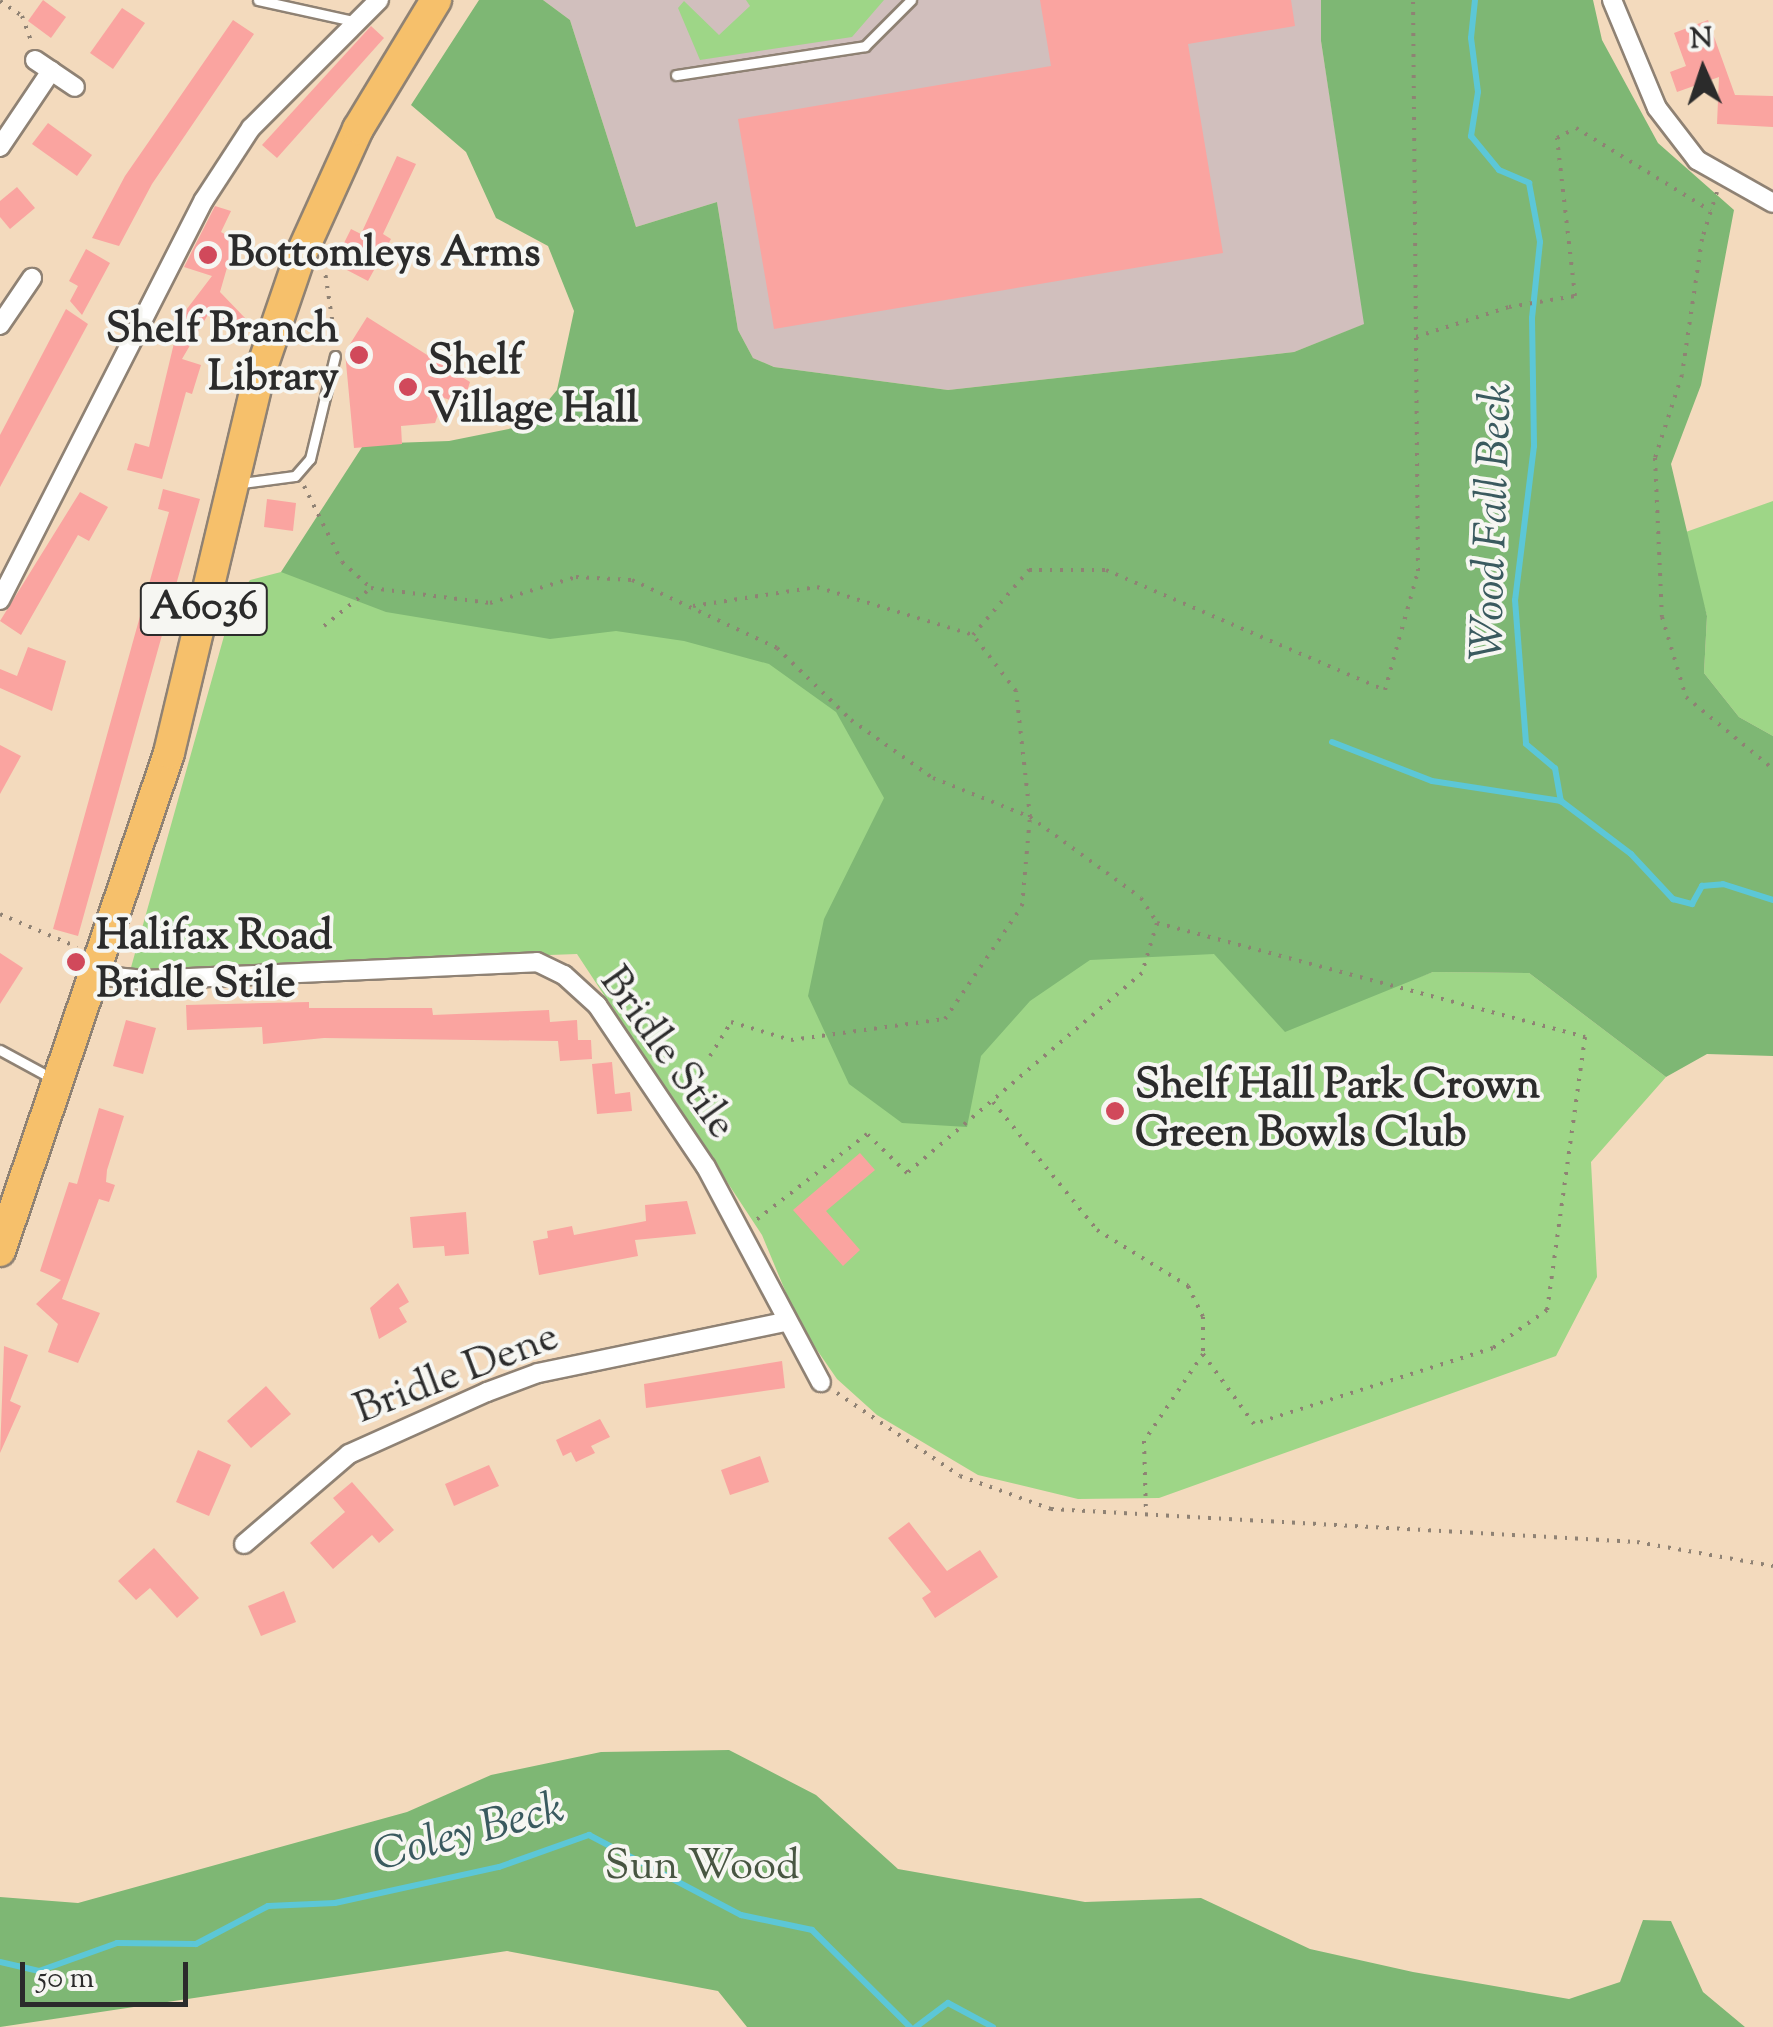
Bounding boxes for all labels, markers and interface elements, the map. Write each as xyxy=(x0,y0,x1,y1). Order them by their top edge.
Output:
text: N xyxy=(1689,19,1714,61)
north arrow xyxy=(1653,20,1753,120)
place label: Bottomleys Arms xyxy=(228,230,541,280)
marker: Bottomleys Arms xyxy=(197,244,219,266)
place label: Shelf Branch Library xyxy=(106,306,339,404)
place label: Shelf Village Hall xyxy=(428,338,638,436)
marker: Shelf Branch Library xyxy=(348,344,370,366)
marker: Shelf Village Hall xyxy=(397,376,419,398)
water label: Wood Fall Beck xyxy=(1463,382,1527,662)
road number: A6036 xyxy=(139,574,269,644)
place label: Halifax Road Bridle Stile xyxy=(96,913,332,1011)
marker: Halifax Road Bridle Stile xyxy=(65,951,87,973)
street label: Bridle Stile xyxy=(587,958,745,1150)
place label: Shelf Hall Park Crown Green Bowls Club xyxy=(1135,1062,1540,1160)
marker: Shelf Hall Park Crown Green Bowls Club xyxy=(1104,1100,1126,1122)
street label: Bridle Dene xyxy=(348,1313,566,1437)
water label: Coley Beck xyxy=(368,1784,570,1886)
park label: Sun Wood xyxy=(604,1843,800,1893)
scale bar xyxy=(25,1942,192,2004)
text: 50 m xyxy=(37,1958,94,2001)

